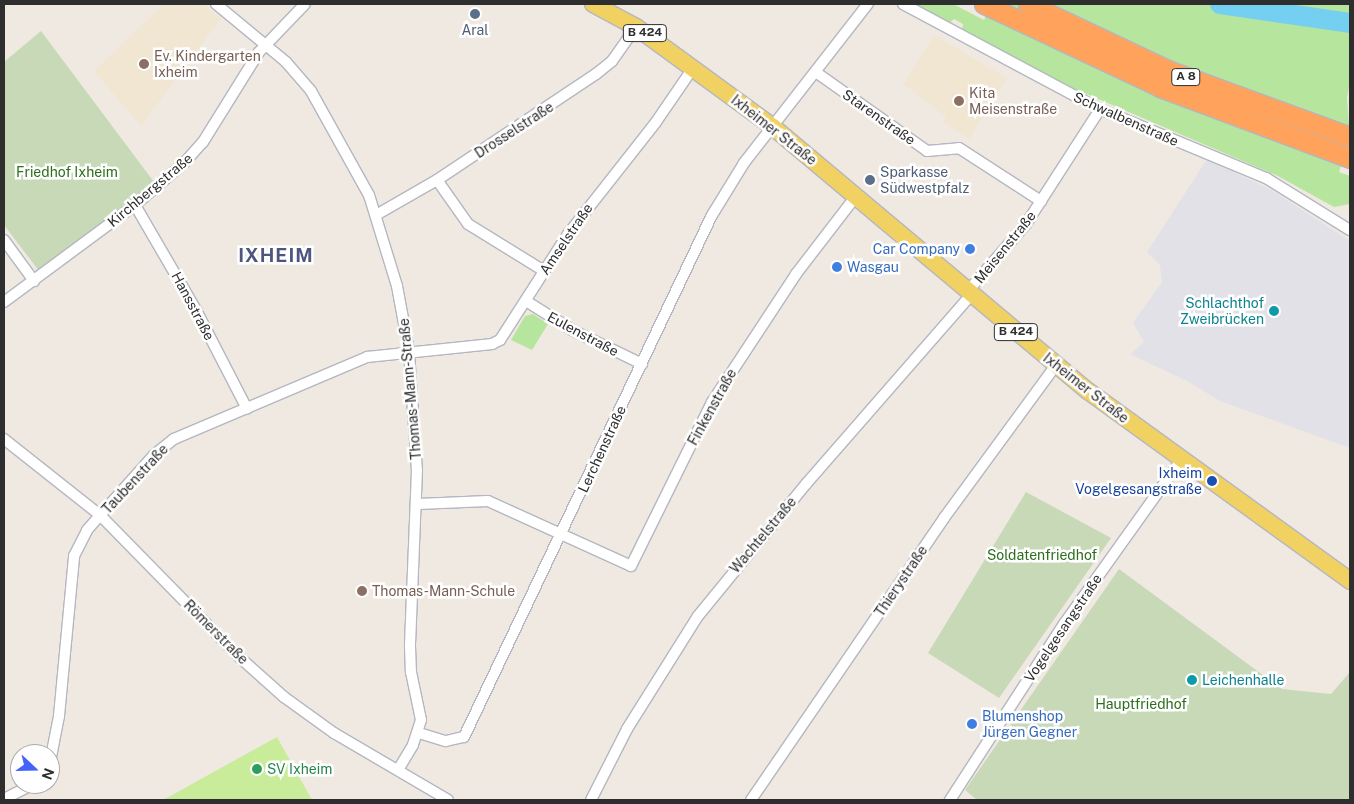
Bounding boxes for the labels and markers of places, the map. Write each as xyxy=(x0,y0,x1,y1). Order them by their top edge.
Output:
marker: Aral xyxy=(469,8,481,20)
place label: Aral xyxy=(461,22,489,38)
place label: Ev. Kindergarten Ixheim xyxy=(154,48,261,80)
marker: Ev. Kindergarten Ixheim xyxy=(138,58,150,70)
place label: Kita Meisenstraße xyxy=(969,85,1057,118)
marker: Kita Meisenstraße xyxy=(953,95,965,107)
place label: Sparkasse Südwestpfalz xyxy=(880,164,969,196)
marker: Sparkasse Südwestpfalz xyxy=(864,174,876,186)
place label: Car Company xyxy=(873,241,960,257)
marker: Car Company xyxy=(964,243,976,255)
place label: Wasgau xyxy=(847,259,899,275)
marker: Wasgau xyxy=(831,261,843,273)
place label: Schlachthof Zweibrücken xyxy=(1180,295,1264,328)
marker: Schlachthof Zweibrücken xyxy=(1268,305,1280,317)
place label: Ixheim Vogelgesangstraße xyxy=(1075,465,1202,498)
marker: Ixheim Vogelgesangstraße xyxy=(1206,475,1218,487)
place label: Thomas-Mann-Schule xyxy=(372,583,515,599)
marker: Thomas-Mann-Schule xyxy=(356,585,368,597)
place label: Leichenhalle xyxy=(1202,672,1284,688)
marker: Leichenhalle xyxy=(1186,674,1198,686)
place label: Blumenshop Jürgen Gegner xyxy=(982,708,1077,740)
marker: Blumenshop Jürgen Gegner xyxy=(966,718,978,730)
place label: SV Ixheim xyxy=(267,761,332,777)
marker: SV Ixheim xyxy=(251,763,263,775)

